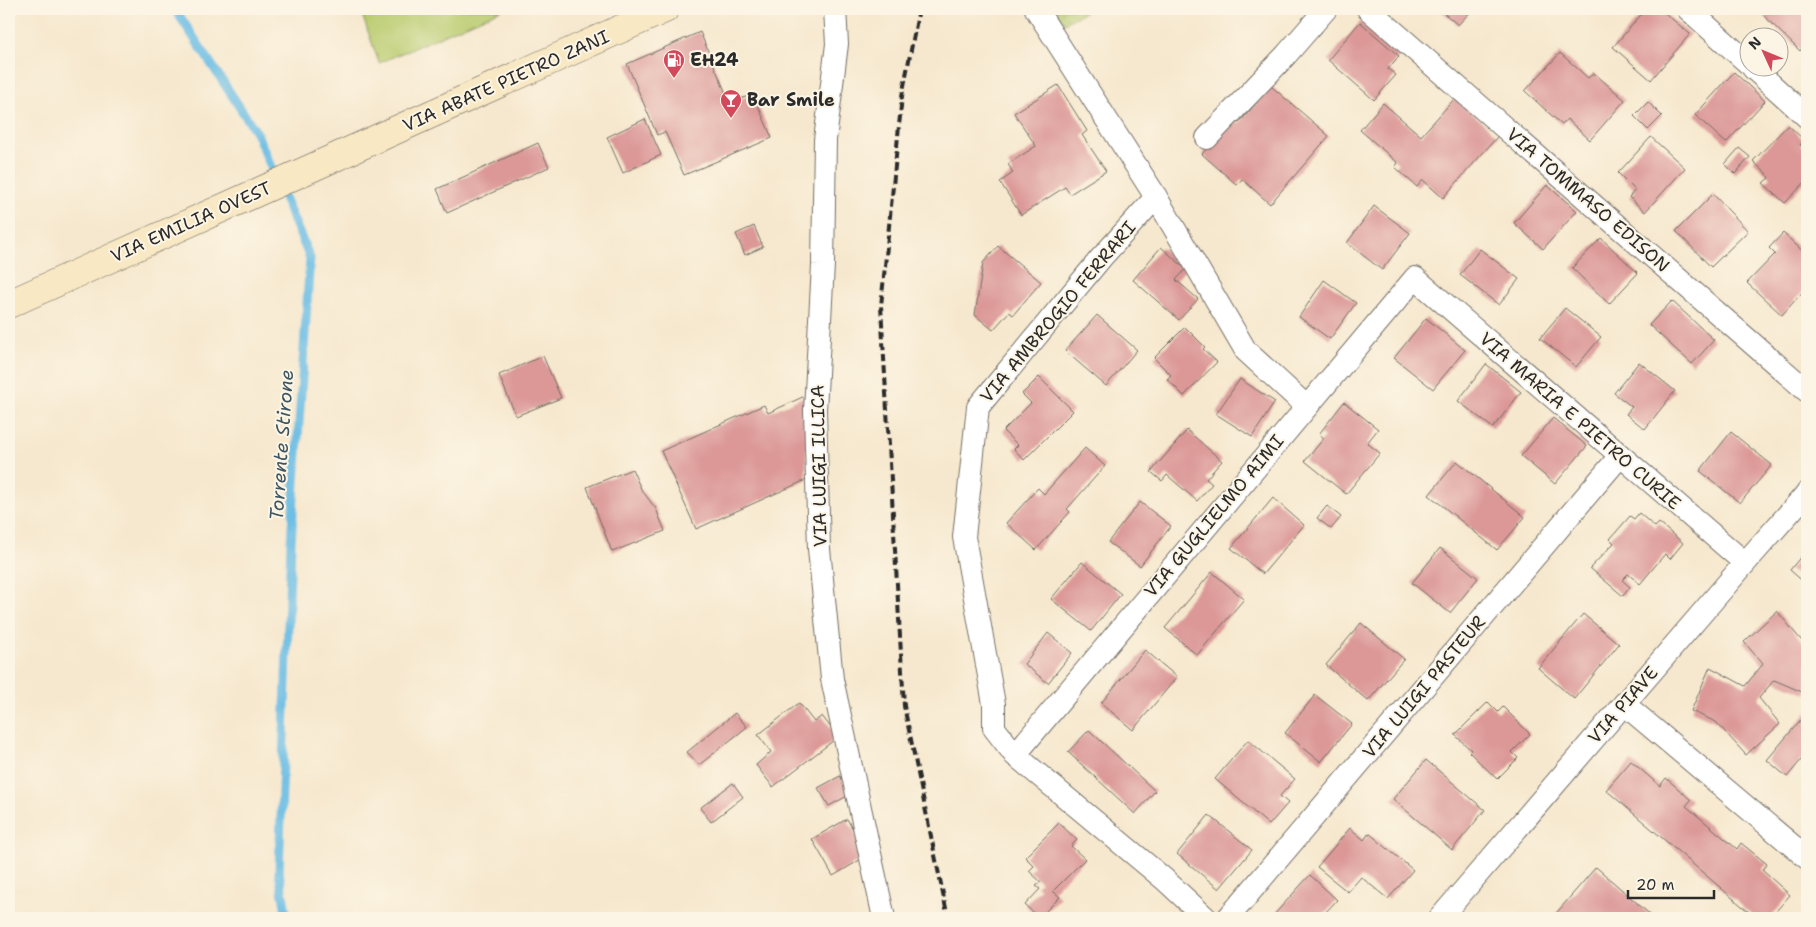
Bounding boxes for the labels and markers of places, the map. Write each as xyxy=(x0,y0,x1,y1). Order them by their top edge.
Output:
fuel station icon: EH24 xyxy=(662,48,686,79)
place label: EH24 xyxy=(690,48,739,72)
bar icon: Bar Smile xyxy=(719,88,743,119)
place label: Bar Smile xyxy=(747,88,835,112)

